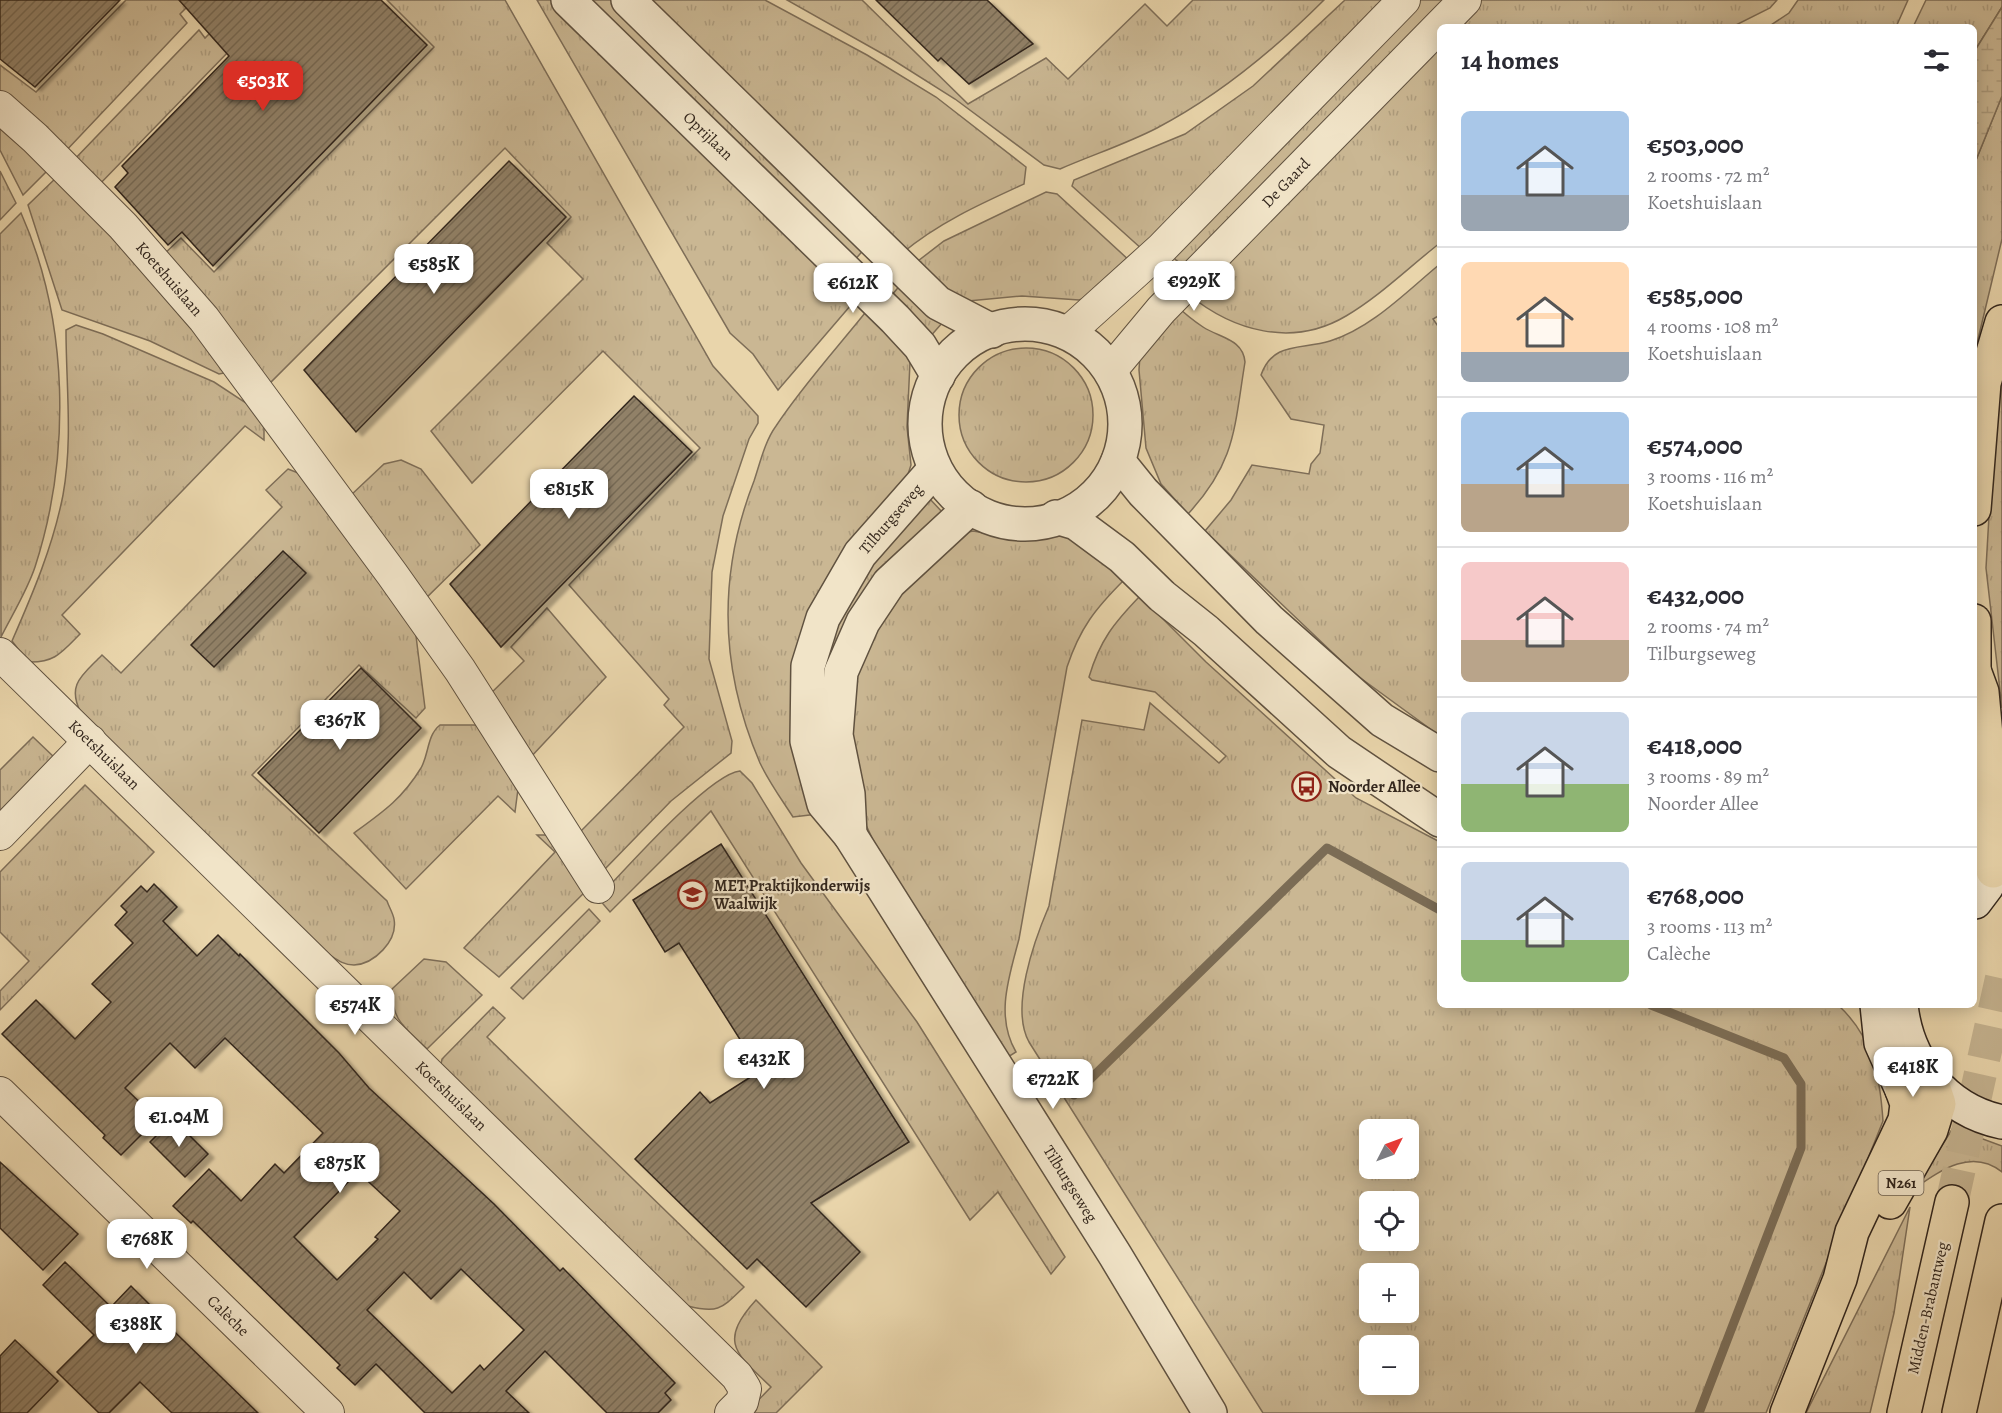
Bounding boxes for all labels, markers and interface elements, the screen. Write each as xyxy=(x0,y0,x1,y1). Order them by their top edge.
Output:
text: 14 homes xyxy=(1461,43,1559,78)
icon: filters xyxy=(1920,44,1953,77)
pin: €503K xyxy=(221,61,305,112)
text: €503K xyxy=(237,67,289,94)
street label: Oprijlaan xyxy=(678,107,738,166)
text: €503,000 xyxy=(1647,127,1744,162)
icon: home xyxy=(1509,135,1581,207)
street label: De Gaard xyxy=(1257,153,1316,213)
text: 2 rooms · 72 m² xyxy=(1647,162,1769,189)
text: Koetshuislaan xyxy=(1647,189,1762,216)
street label: Koetshuislaan xyxy=(130,237,208,321)
pin: €585K xyxy=(392,244,476,295)
text: €585K xyxy=(408,250,460,277)
pin: €929K xyxy=(1152,261,1236,312)
pin: €612K xyxy=(811,263,895,314)
text: €929K xyxy=(1168,267,1220,294)
text: €612K xyxy=(828,269,878,296)
text: €585,000 xyxy=(1647,278,1743,313)
icon: home xyxy=(1509,286,1581,358)
text: 4 rooms · 108 m² xyxy=(1647,313,1778,340)
text: Koetshuislaan xyxy=(1647,340,1762,367)
text: €574,000 xyxy=(1647,428,1743,463)
icon: home xyxy=(1509,436,1581,508)
text: 3 rooms · 116 m² xyxy=(1647,463,1773,490)
pin: €815K xyxy=(527,469,611,520)
text: €815K xyxy=(544,475,594,502)
street label: Tilburgseweg xyxy=(854,479,928,559)
text: Koetshuislaan xyxy=(1647,490,1762,517)
text: €432,000 xyxy=(1647,578,1744,613)
icon: home xyxy=(1509,586,1581,658)
text: 2 rooms · 74 m² xyxy=(1647,613,1769,640)
text: Tilburgseweg xyxy=(1647,640,1756,667)
pin: €367K xyxy=(298,700,382,751)
text: €367K xyxy=(314,706,366,733)
street label: Koetshuislaan xyxy=(63,715,145,795)
text: €418,000 xyxy=(1647,728,1742,763)
icon: home xyxy=(1509,736,1581,808)
text: 3 rooms · 89 m² xyxy=(1647,763,1769,790)
bus stop icon: Noorder Allee xyxy=(1291,771,1323,803)
place label: Noorder Allee xyxy=(1328,776,1421,798)
text: Noorder Allee xyxy=(1647,790,1759,817)
place label: MET Praktijkonderwijs Waalwijk xyxy=(713,875,870,915)
text: €768,000 xyxy=(1647,878,1744,913)
school or university icon: MET Praktijkonderwijs Waalwijk xyxy=(677,879,709,911)
icon: home xyxy=(1509,886,1581,958)
text: 3 rooms · 113 m² xyxy=(1647,913,1772,940)
text: Calèche xyxy=(1647,940,1711,967)
pin: €574K xyxy=(313,985,397,1036)
text: €574K xyxy=(329,991,381,1018)
pin: €432K xyxy=(722,1039,806,1090)
text: €432K xyxy=(738,1045,790,1072)
pin: €418K xyxy=(1871,1047,1955,1098)
text: €418K xyxy=(1888,1053,1938,1080)
street label: Koetshuislaan xyxy=(410,1056,492,1136)
pin: €722K xyxy=(1011,1059,1095,1110)
text: €722K xyxy=(1027,1065,1079,1092)
pin: €1.04M xyxy=(130,1097,228,1148)
text: €1.04M xyxy=(149,1103,209,1130)
north arrow xyxy=(1359,1119,1419,1179)
map controls xyxy=(1359,1119,1419,1395)
street label: Tilburgseweg xyxy=(1038,1141,1102,1227)
pin: €875K xyxy=(298,1143,382,1194)
text: €875K xyxy=(314,1149,366,1176)
road number: N261 xyxy=(1878,1171,1924,1195)
button: locate xyxy=(1359,1191,1419,1251)
pin: €768K xyxy=(105,1219,189,1270)
text: €768K xyxy=(121,1225,173,1252)
street label: Midden-Brabantweg xyxy=(1902,1240,1954,1376)
button: + xyxy=(1359,1263,1419,1323)
street label: Calèche xyxy=(202,1290,254,1342)
pin: €388K xyxy=(94,1304,178,1355)
text: €388K xyxy=(110,1310,162,1337)
button: − xyxy=(1359,1335,1419,1395)

